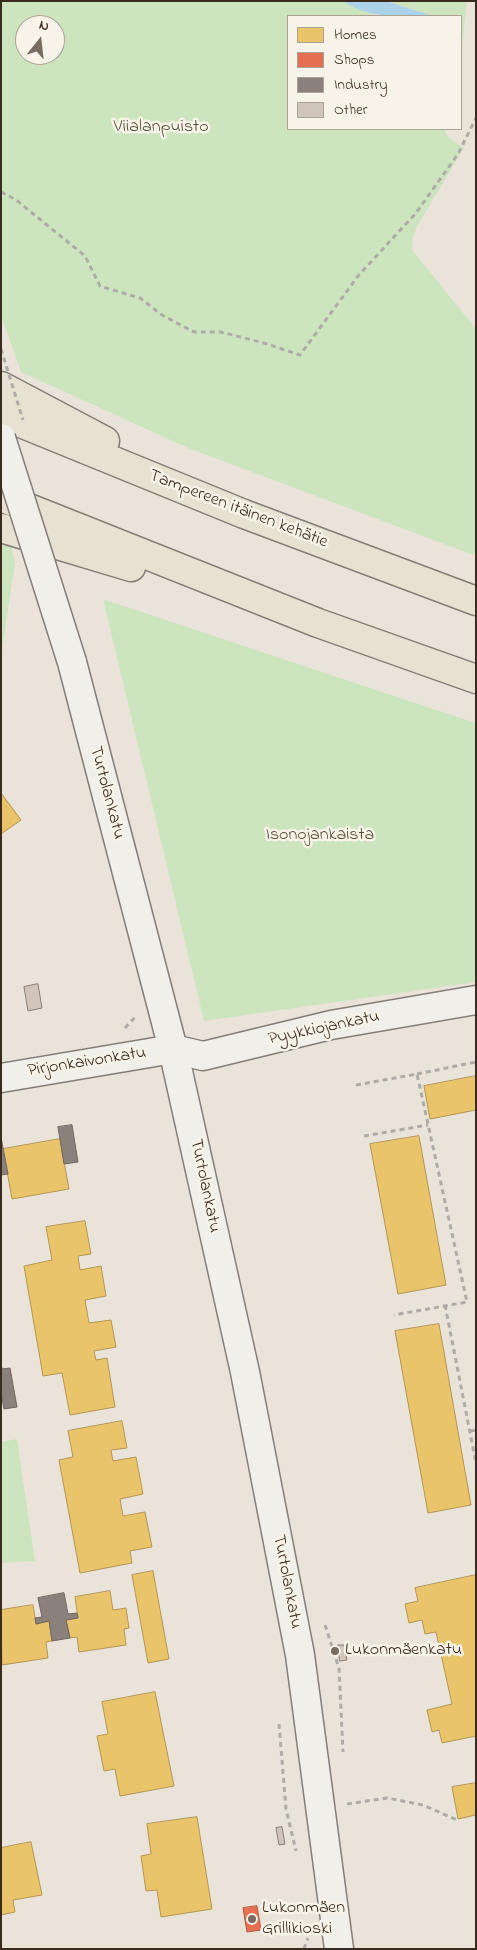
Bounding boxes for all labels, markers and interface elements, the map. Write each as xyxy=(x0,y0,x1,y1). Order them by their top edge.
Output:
north arrow xyxy=(15,15,65,65)
text: N xyxy=(37,15,51,37)
legend xyxy=(287,15,462,130)
text: Homes xyxy=(334,24,377,46)
text: Shops xyxy=(334,49,374,71)
text: Industry xyxy=(334,74,388,96)
text: Other xyxy=(334,99,367,121)
park label: Viialanpuisto xyxy=(113,117,209,139)
street label: Tampereen itäinen kehätie xyxy=(146,466,330,554)
street label: Turtolankatu xyxy=(83,744,129,842)
park label: Isonojankaista xyxy=(266,825,374,847)
street label: Pyykkiojankatu xyxy=(266,1007,382,1051)
street label: Pirjonkaivonkatu xyxy=(26,1043,148,1083)
street label: Turtolankatu xyxy=(184,1137,224,1235)
street label: Turtolankatu xyxy=(266,1533,306,1631)
place label: Lukonmäenkatu xyxy=(345,1640,462,1662)
marker: Lukonmäenkatu xyxy=(329,1645,341,1657)
place label: Lukonmäen Grillikioski xyxy=(262,1898,345,1940)
marker: Lukonmäen Grillikioski xyxy=(246,1913,258,1925)

